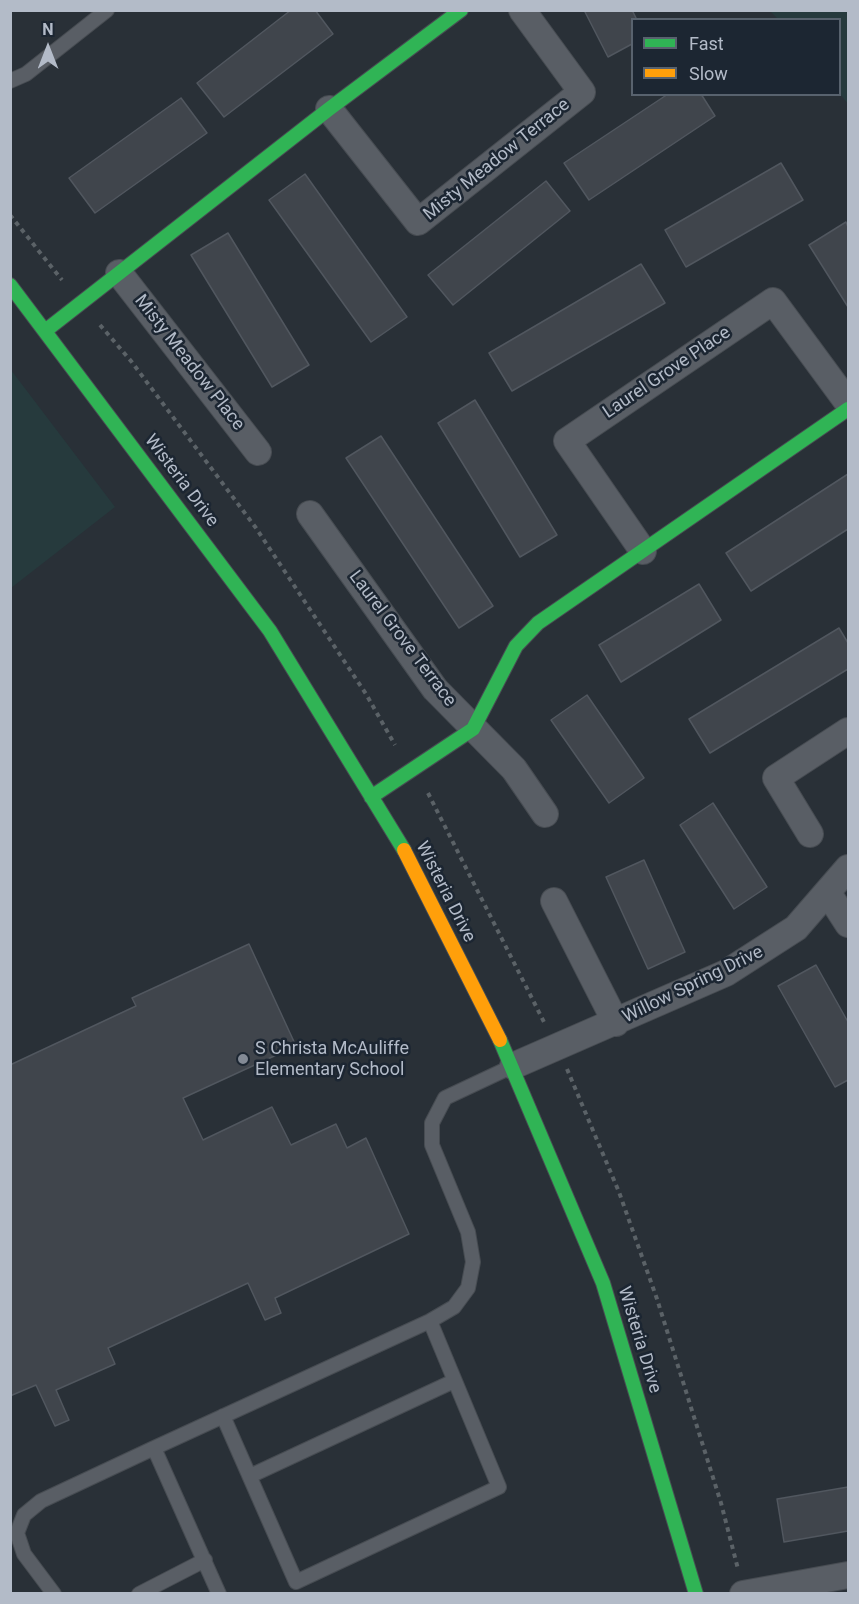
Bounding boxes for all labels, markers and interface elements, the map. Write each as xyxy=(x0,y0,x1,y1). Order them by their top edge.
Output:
north arrow xyxy=(18,18,78,78)
legend xyxy=(631,18,841,96)
text: N xyxy=(42,20,54,39)
text: Fast xyxy=(689,33,724,54)
text: Slow xyxy=(689,63,728,84)
street label: Misty Meadow Terrace xyxy=(420,94,574,226)
street label: Misty Meadow Place xyxy=(129,291,249,435)
street label: Laurel Grove Place xyxy=(599,322,735,424)
street label: Wisteria Drive xyxy=(139,430,223,532)
street label: Laurel Grove Terrace xyxy=(344,567,460,711)
street label: Wisteria Drive xyxy=(410,838,480,946)
street label: Willow Spring Drive xyxy=(619,942,767,1028)
place label: S Christa McAuliffe Elementary School xyxy=(255,1038,409,1080)
marker: S Christa McAuliffe Elementary School xyxy=(236,1052,250,1066)
street label: Wisteria Drive xyxy=(613,1284,665,1396)

